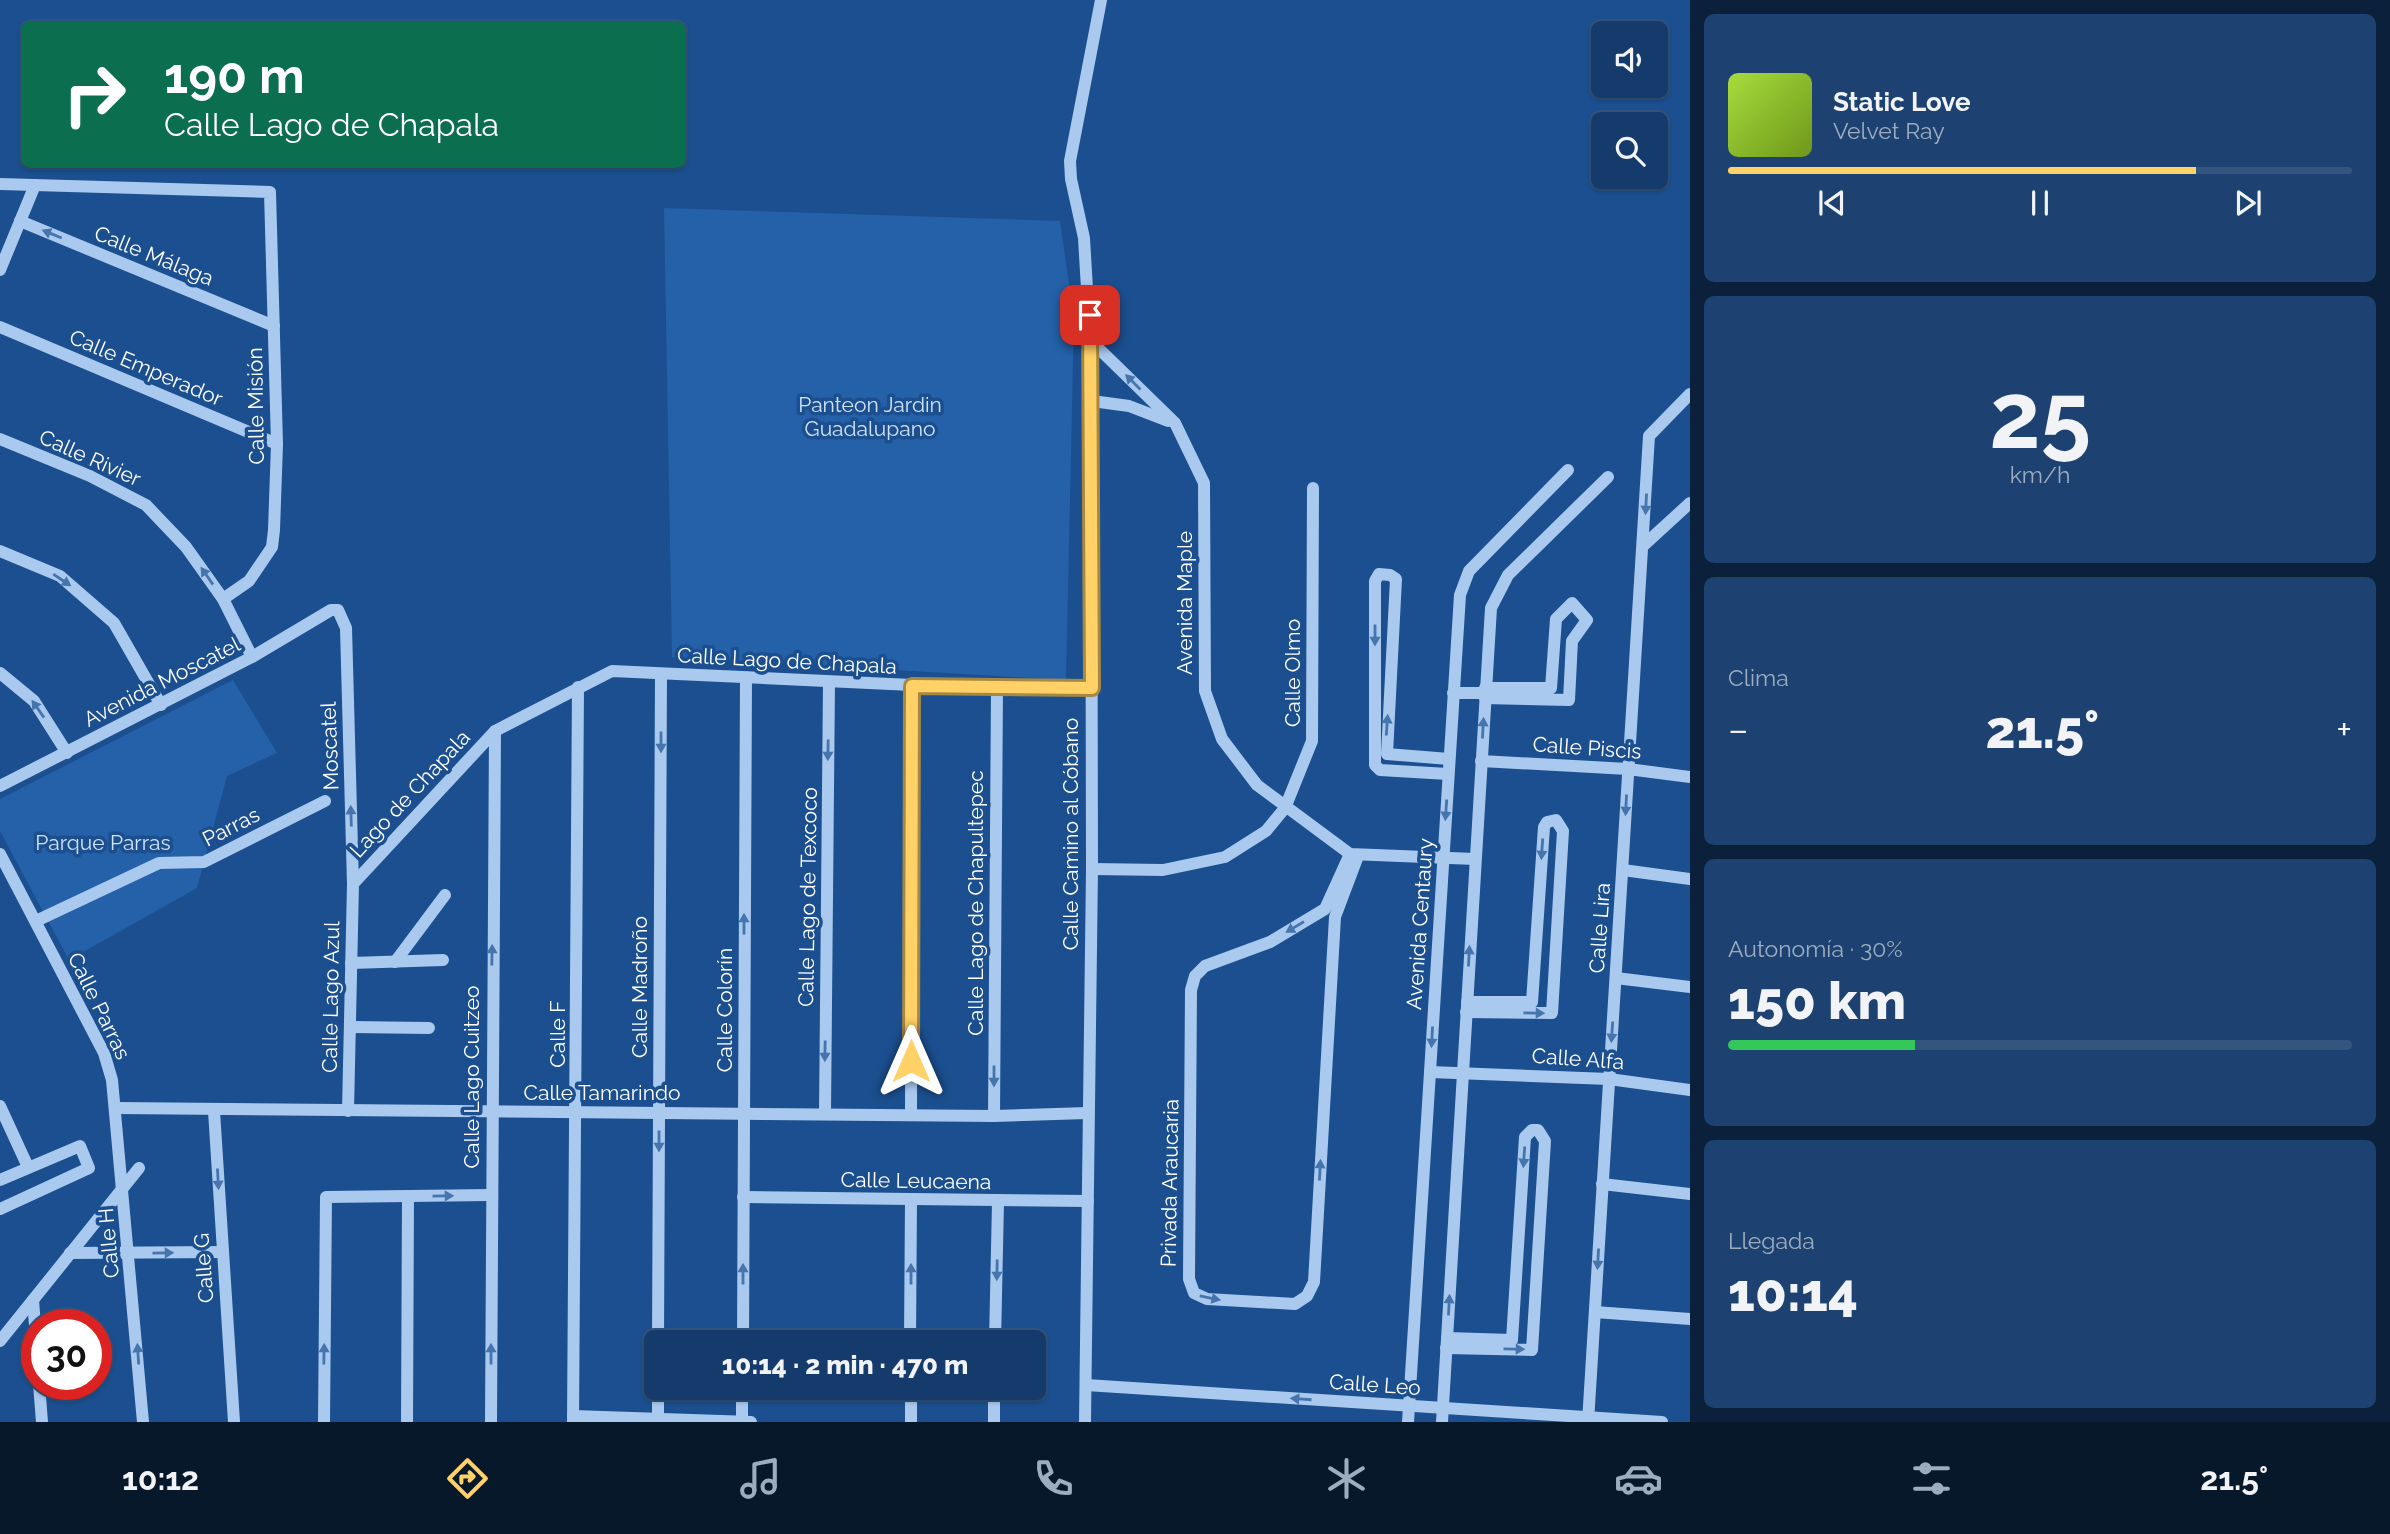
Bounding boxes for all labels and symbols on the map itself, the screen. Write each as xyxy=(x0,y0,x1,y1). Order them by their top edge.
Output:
street label: Calle Málaga xyxy=(91,220,217,291)
one-way arrow xyxy=(42,229,63,240)
pin xyxy=(1060,285,1120,345)
street label: Calle Emperador xyxy=(66,324,227,411)
street label: Calle Misión xyxy=(242,347,269,465)
one-way arrow xyxy=(1125,374,1141,390)
park label: Panteon Jardin Guadalupano xyxy=(798,392,942,441)
street label: Calle Rivier xyxy=(36,424,145,491)
one-way arrow xyxy=(1640,493,1651,515)
street label: Avenida Maple xyxy=(1172,531,1197,675)
one-way arrow xyxy=(200,567,214,585)
one-way arrow xyxy=(53,573,71,587)
street label: Calle Olmo xyxy=(1280,619,1305,727)
one-way arrow xyxy=(1369,625,1381,647)
street label: Avenida Moscatel xyxy=(79,631,244,732)
street label: Calle Lago de Chapala xyxy=(677,642,897,679)
one-way arrow xyxy=(31,700,45,718)
street label: Moscatel xyxy=(315,701,344,791)
one-way arrow xyxy=(1382,714,1393,736)
one-way arrow xyxy=(1477,717,1488,739)
street label: Calle Camino al Cóbano xyxy=(1058,718,1083,950)
street label: Lago de Chapala xyxy=(344,725,475,862)
one-way arrow xyxy=(655,731,667,753)
street label: Calle Piscis xyxy=(1532,731,1642,764)
one-way arrow xyxy=(823,739,834,761)
street label: Calle Lago de Chapultepec xyxy=(963,770,988,1036)
street label: Calle Lago de Texcoco xyxy=(793,787,822,1007)
one-way arrow xyxy=(1621,794,1632,816)
one-way arrow xyxy=(1440,799,1451,821)
street label: Parras xyxy=(198,802,263,851)
one-way arrow xyxy=(346,804,357,826)
park label: Parque Parras xyxy=(35,830,171,855)
street label: Avenida Centaury xyxy=(1401,837,1438,1011)
one-way arrow xyxy=(1536,839,1547,861)
street label: Calle Lira xyxy=(1584,882,1615,974)
one-way arrow xyxy=(738,913,750,935)
street label: Calle Madroño xyxy=(627,916,652,1058)
street label: Calle Lago Azul xyxy=(317,921,344,1073)
one-way arrow xyxy=(1285,921,1304,933)
one-way arrow xyxy=(486,944,498,966)
one-way arrow xyxy=(1464,944,1475,966)
street label: Calle Parras xyxy=(63,948,136,1063)
street label: Calle Colorín xyxy=(712,948,737,1072)
street label: Calle Lago Cuitzeo xyxy=(459,986,484,1168)
street label: Calle F xyxy=(545,1000,570,1068)
one-way arrow xyxy=(1523,1007,1545,1018)
one-way arrow xyxy=(1606,1021,1617,1043)
position arrow xyxy=(874,1024,948,1098)
one-way arrow xyxy=(1426,1026,1437,1048)
one-way arrow xyxy=(819,1040,831,1062)
street label: Calle Alfa xyxy=(1531,1043,1625,1074)
one-way arrow xyxy=(988,1065,1000,1087)
street label: Calle Tamarindo xyxy=(524,1080,680,1105)
street label: Privada Araucaria xyxy=(1156,1099,1183,1267)
one-way arrow xyxy=(653,1130,665,1152)
one-way arrow xyxy=(1518,1146,1529,1168)
one-way arrow xyxy=(1315,1159,1326,1181)
street label: Calle Leucaena xyxy=(840,1167,992,1194)
one-way arrow xyxy=(212,1168,223,1190)
one-way arrow xyxy=(432,1190,454,1202)
street label: Calle H xyxy=(93,1207,124,1279)
street label: Calle G xyxy=(189,1232,218,1304)
one-way arrow xyxy=(152,1247,174,1259)
one-way arrow xyxy=(1592,1248,1603,1270)
one-way arrow xyxy=(991,1259,1003,1281)
one-way arrow xyxy=(737,1263,749,1285)
one-way arrow xyxy=(905,1263,916,1285)
one-way arrow xyxy=(1199,1292,1221,1303)
one-way arrow xyxy=(1443,1294,1454,1316)
speed limit sign: 30 xyxy=(21,1309,112,1400)
one-way arrow xyxy=(132,1343,143,1365)
one-way arrow xyxy=(318,1343,330,1365)
one-way arrow xyxy=(485,1343,497,1365)
one-way arrow xyxy=(1504,1344,1526,1355)
street label: Calle Leo xyxy=(1328,1369,1422,1400)
one-way arrow xyxy=(1289,1393,1311,1404)

